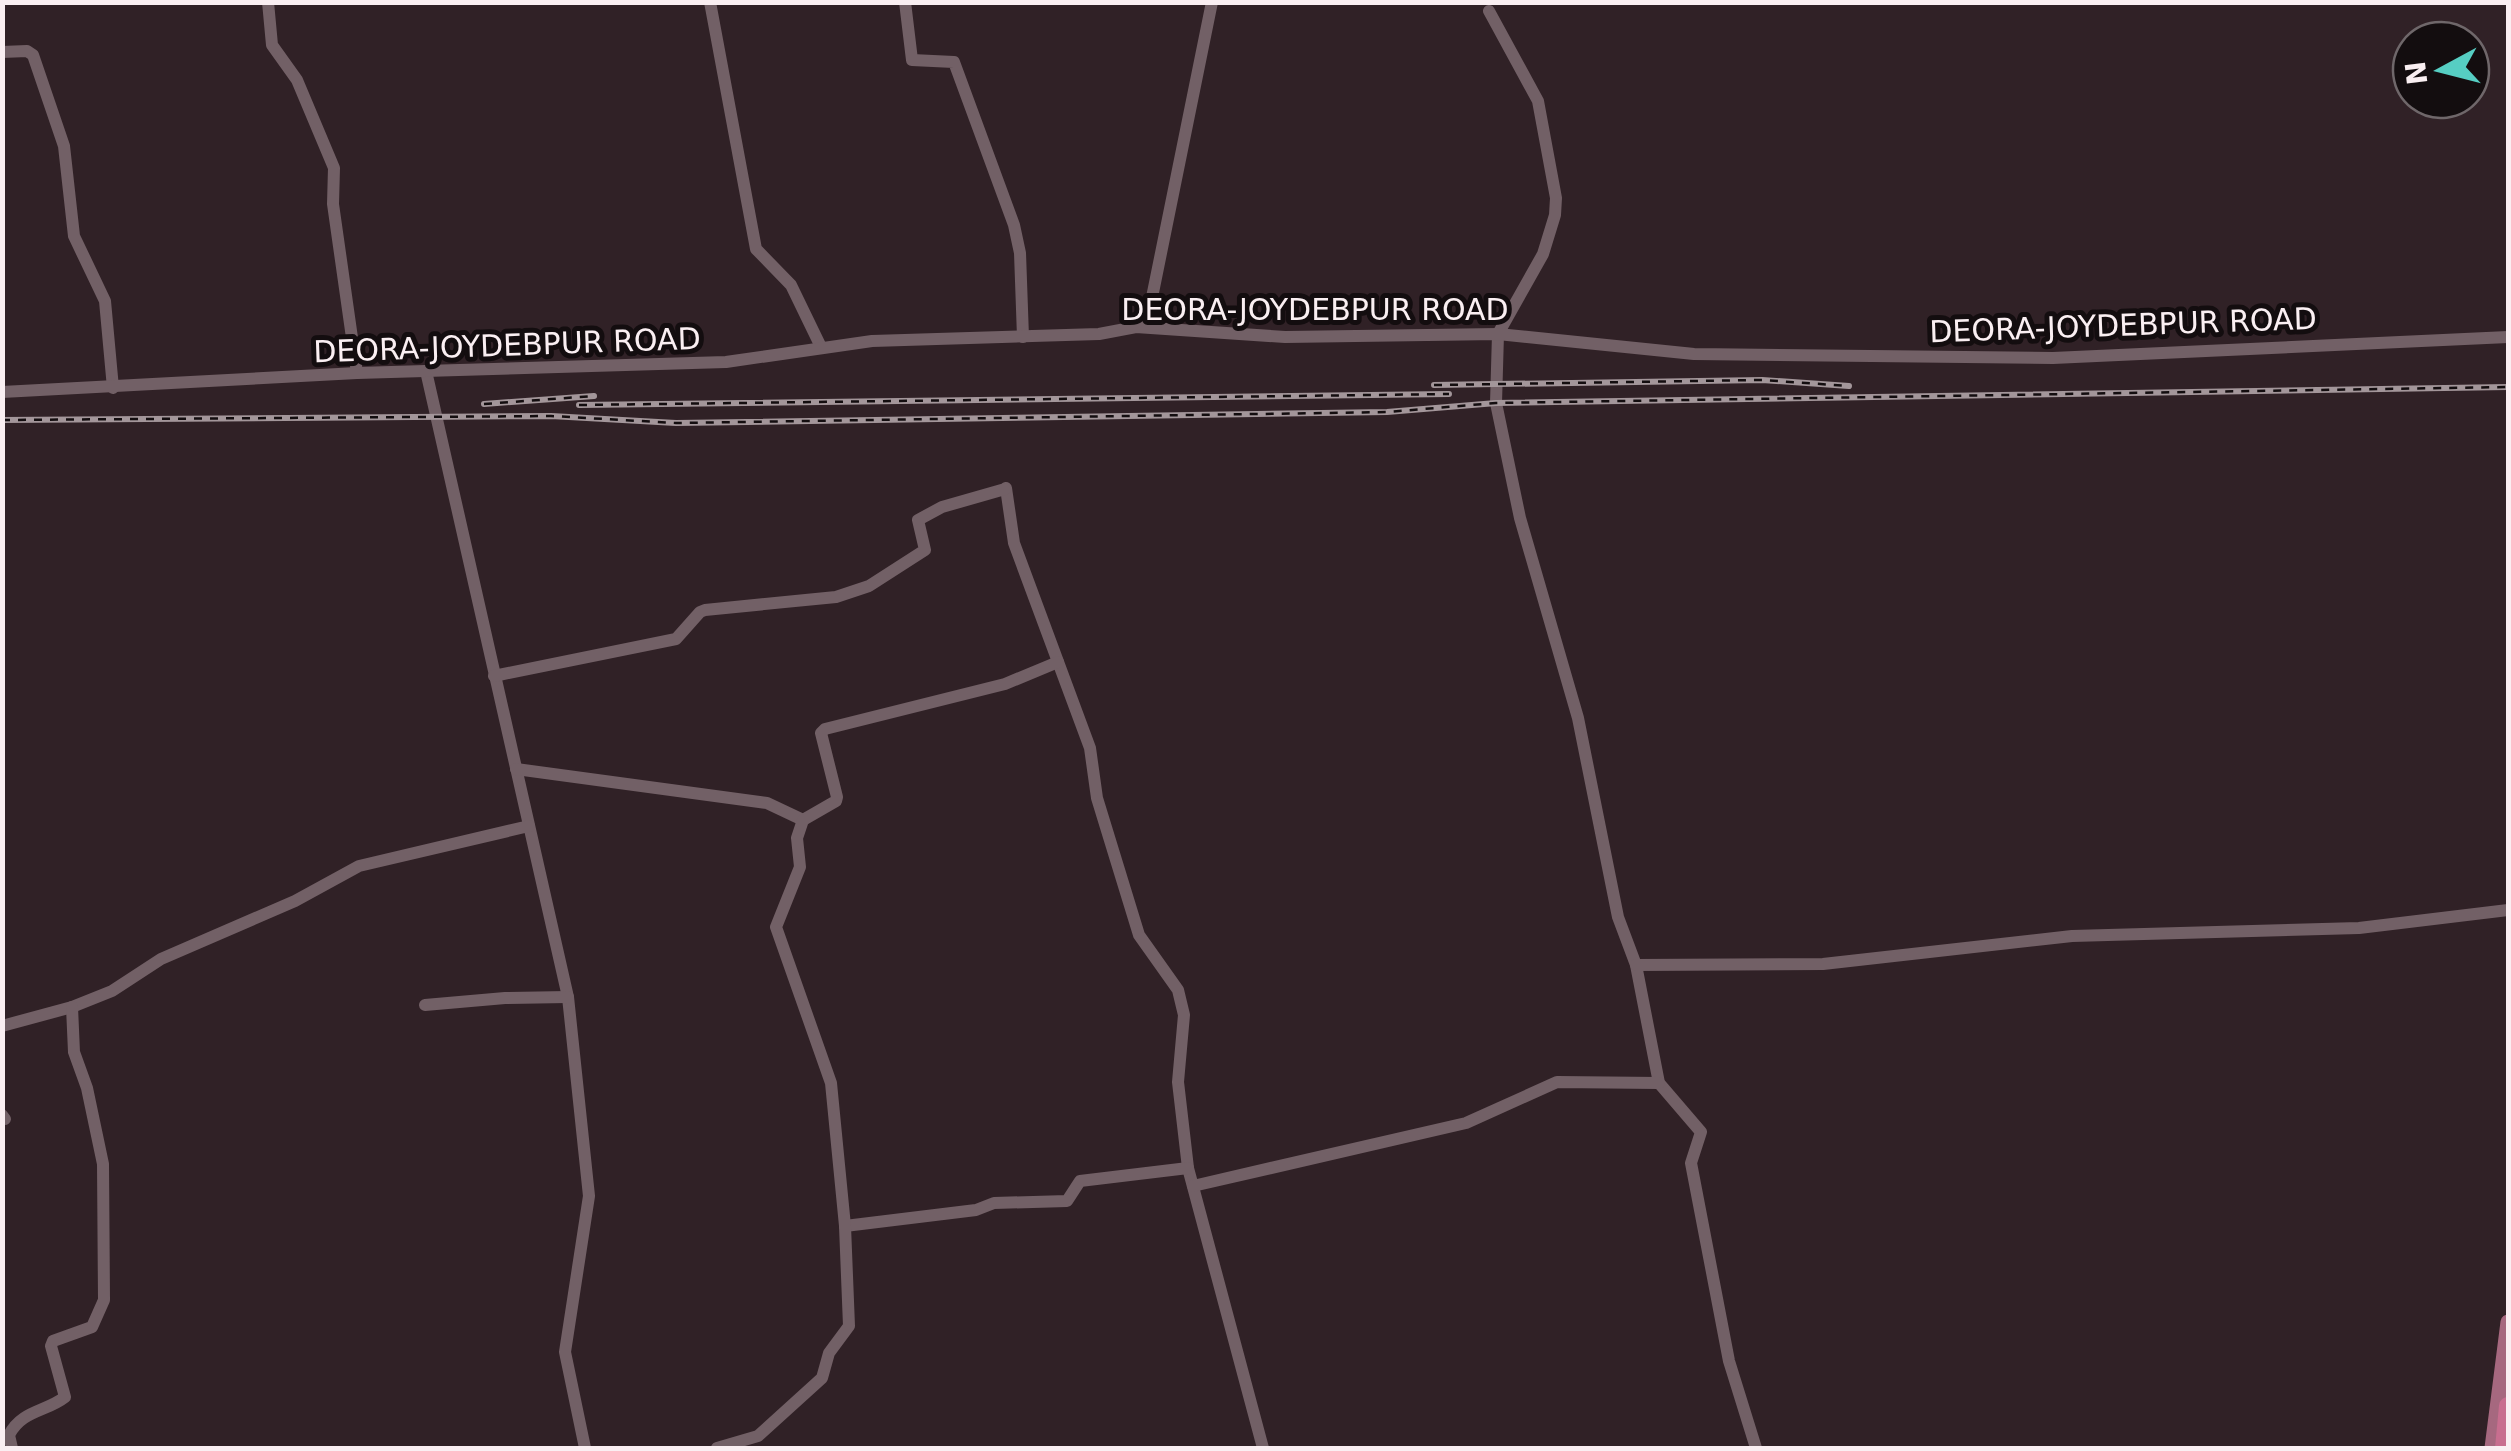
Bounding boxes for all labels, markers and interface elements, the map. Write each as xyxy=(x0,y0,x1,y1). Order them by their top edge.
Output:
north arrow xyxy=(2391,20,2491,120)
text: N xyxy=(2399,59,2434,87)
street label: DEORA-JOYDEBPUR ROAD xyxy=(1121,292,1509,327)
street label: DEORA-JOYDEBPUR ROAD xyxy=(1929,301,2317,349)
street label: DEORA-JOYDEBPUR ROAD xyxy=(313,321,701,369)

